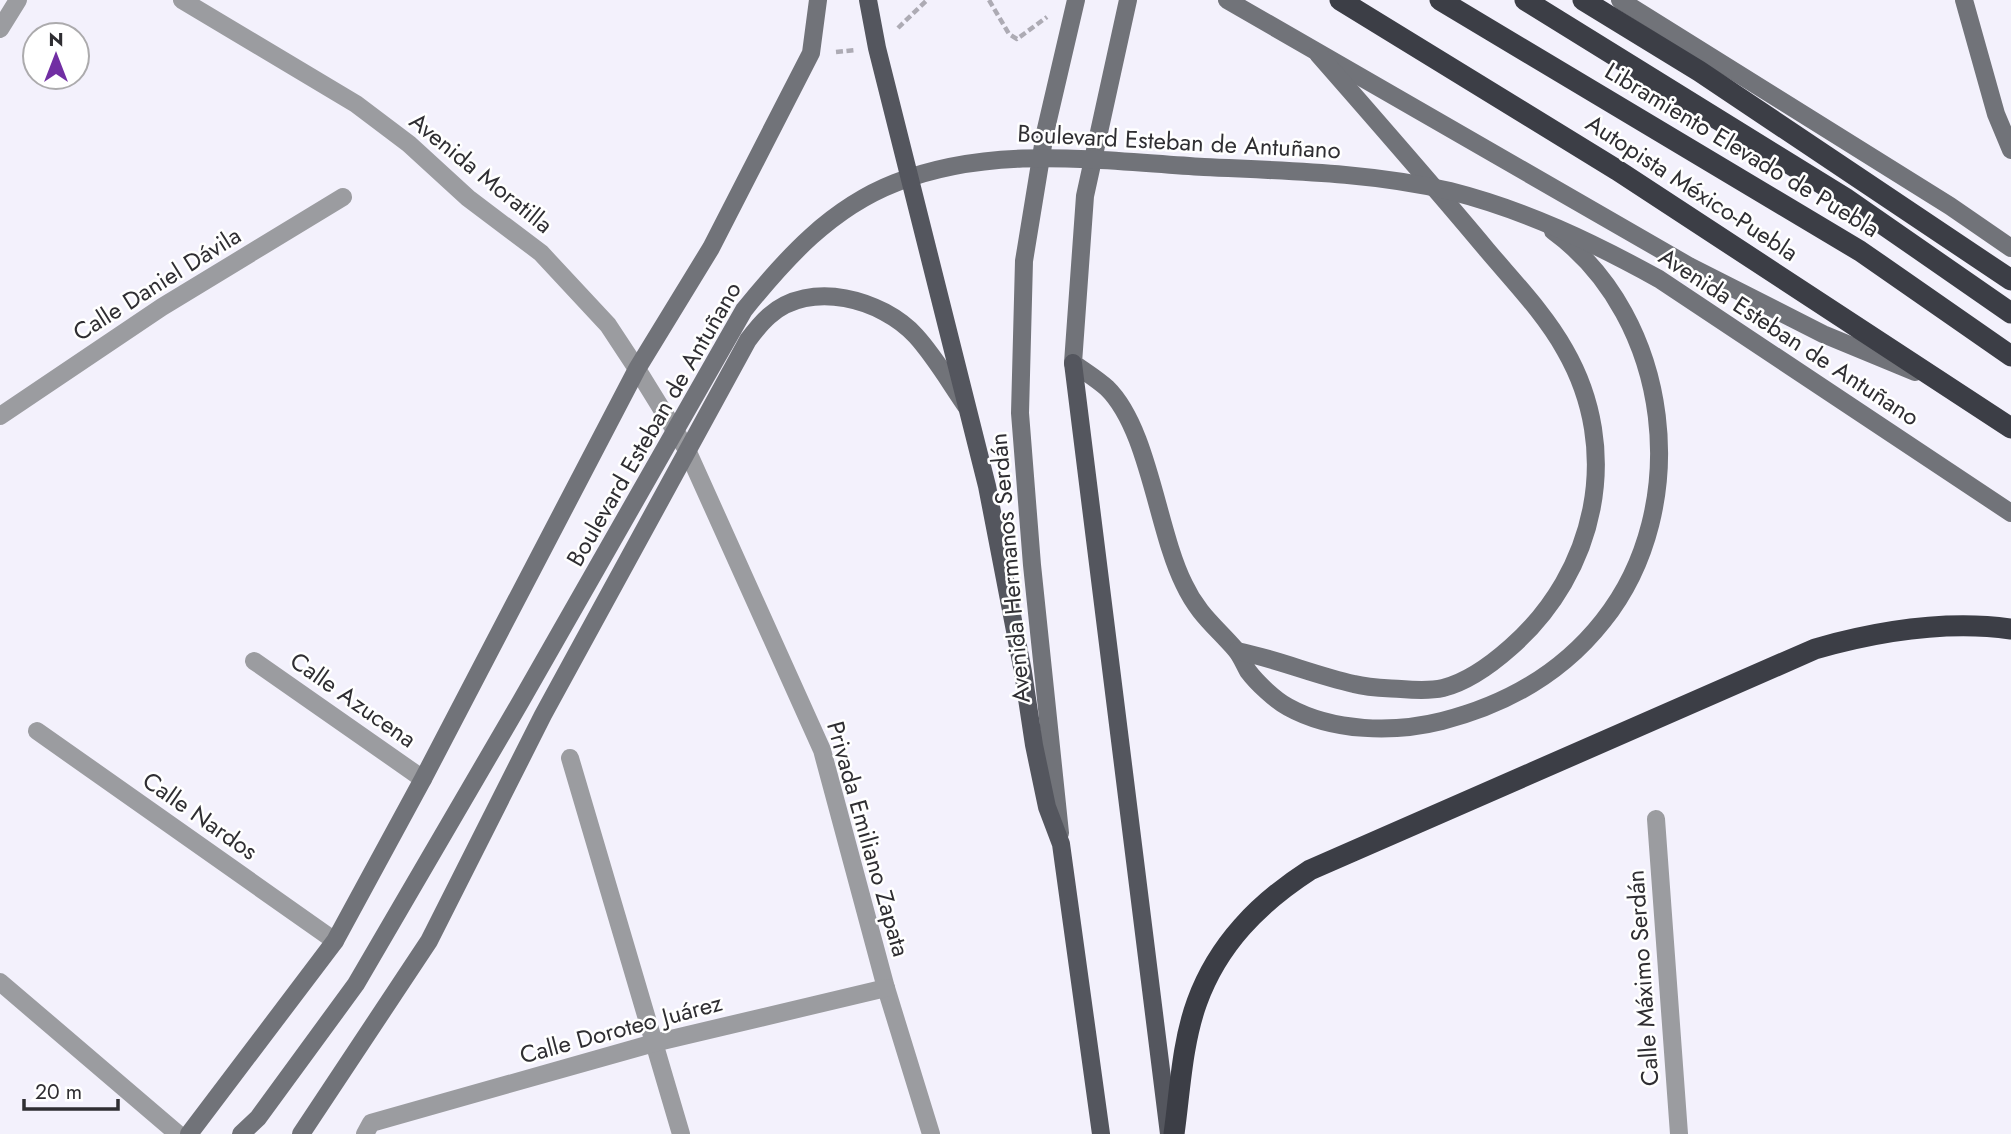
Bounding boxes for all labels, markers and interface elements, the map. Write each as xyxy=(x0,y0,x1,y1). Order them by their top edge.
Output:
north arrow xyxy=(21,21,91,91)
text: N xyxy=(48,26,64,53)
street label: Libramiento Elevado de Puebla xyxy=(1598,53,1886,246)
street label: Avenida Moratilla xyxy=(402,104,560,241)
street label: Autopista México-Puebla xyxy=(1579,106,1805,270)
street label: Boulevard Esteban de Antuñano xyxy=(1016,116,1342,167)
street label: Calle Daniel Dávila xyxy=(66,218,247,349)
street label: Avenida Esteban de Antuñano xyxy=(1652,239,1926,434)
street label: Boulevard Esteban de Antuñano xyxy=(557,275,750,573)
street label: Avenida Hermanos Serdán xyxy=(980,432,1039,704)
street label: Calle Azucena xyxy=(283,643,424,756)
street label: Privada Emiliano Zapata xyxy=(818,717,919,961)
street label: Calle Nardos xyxy=(136,763,265,868)
street label: Calle Máximo Serdán xyxy=(1617,869,1668,1087)
street label: Calle Doroteo Juárez xyxy=(516,985,726,1072)
scale bar xyxy=(24,1068,119,1112)
text: 20 m xyxy=(35,1077,82,1107)

